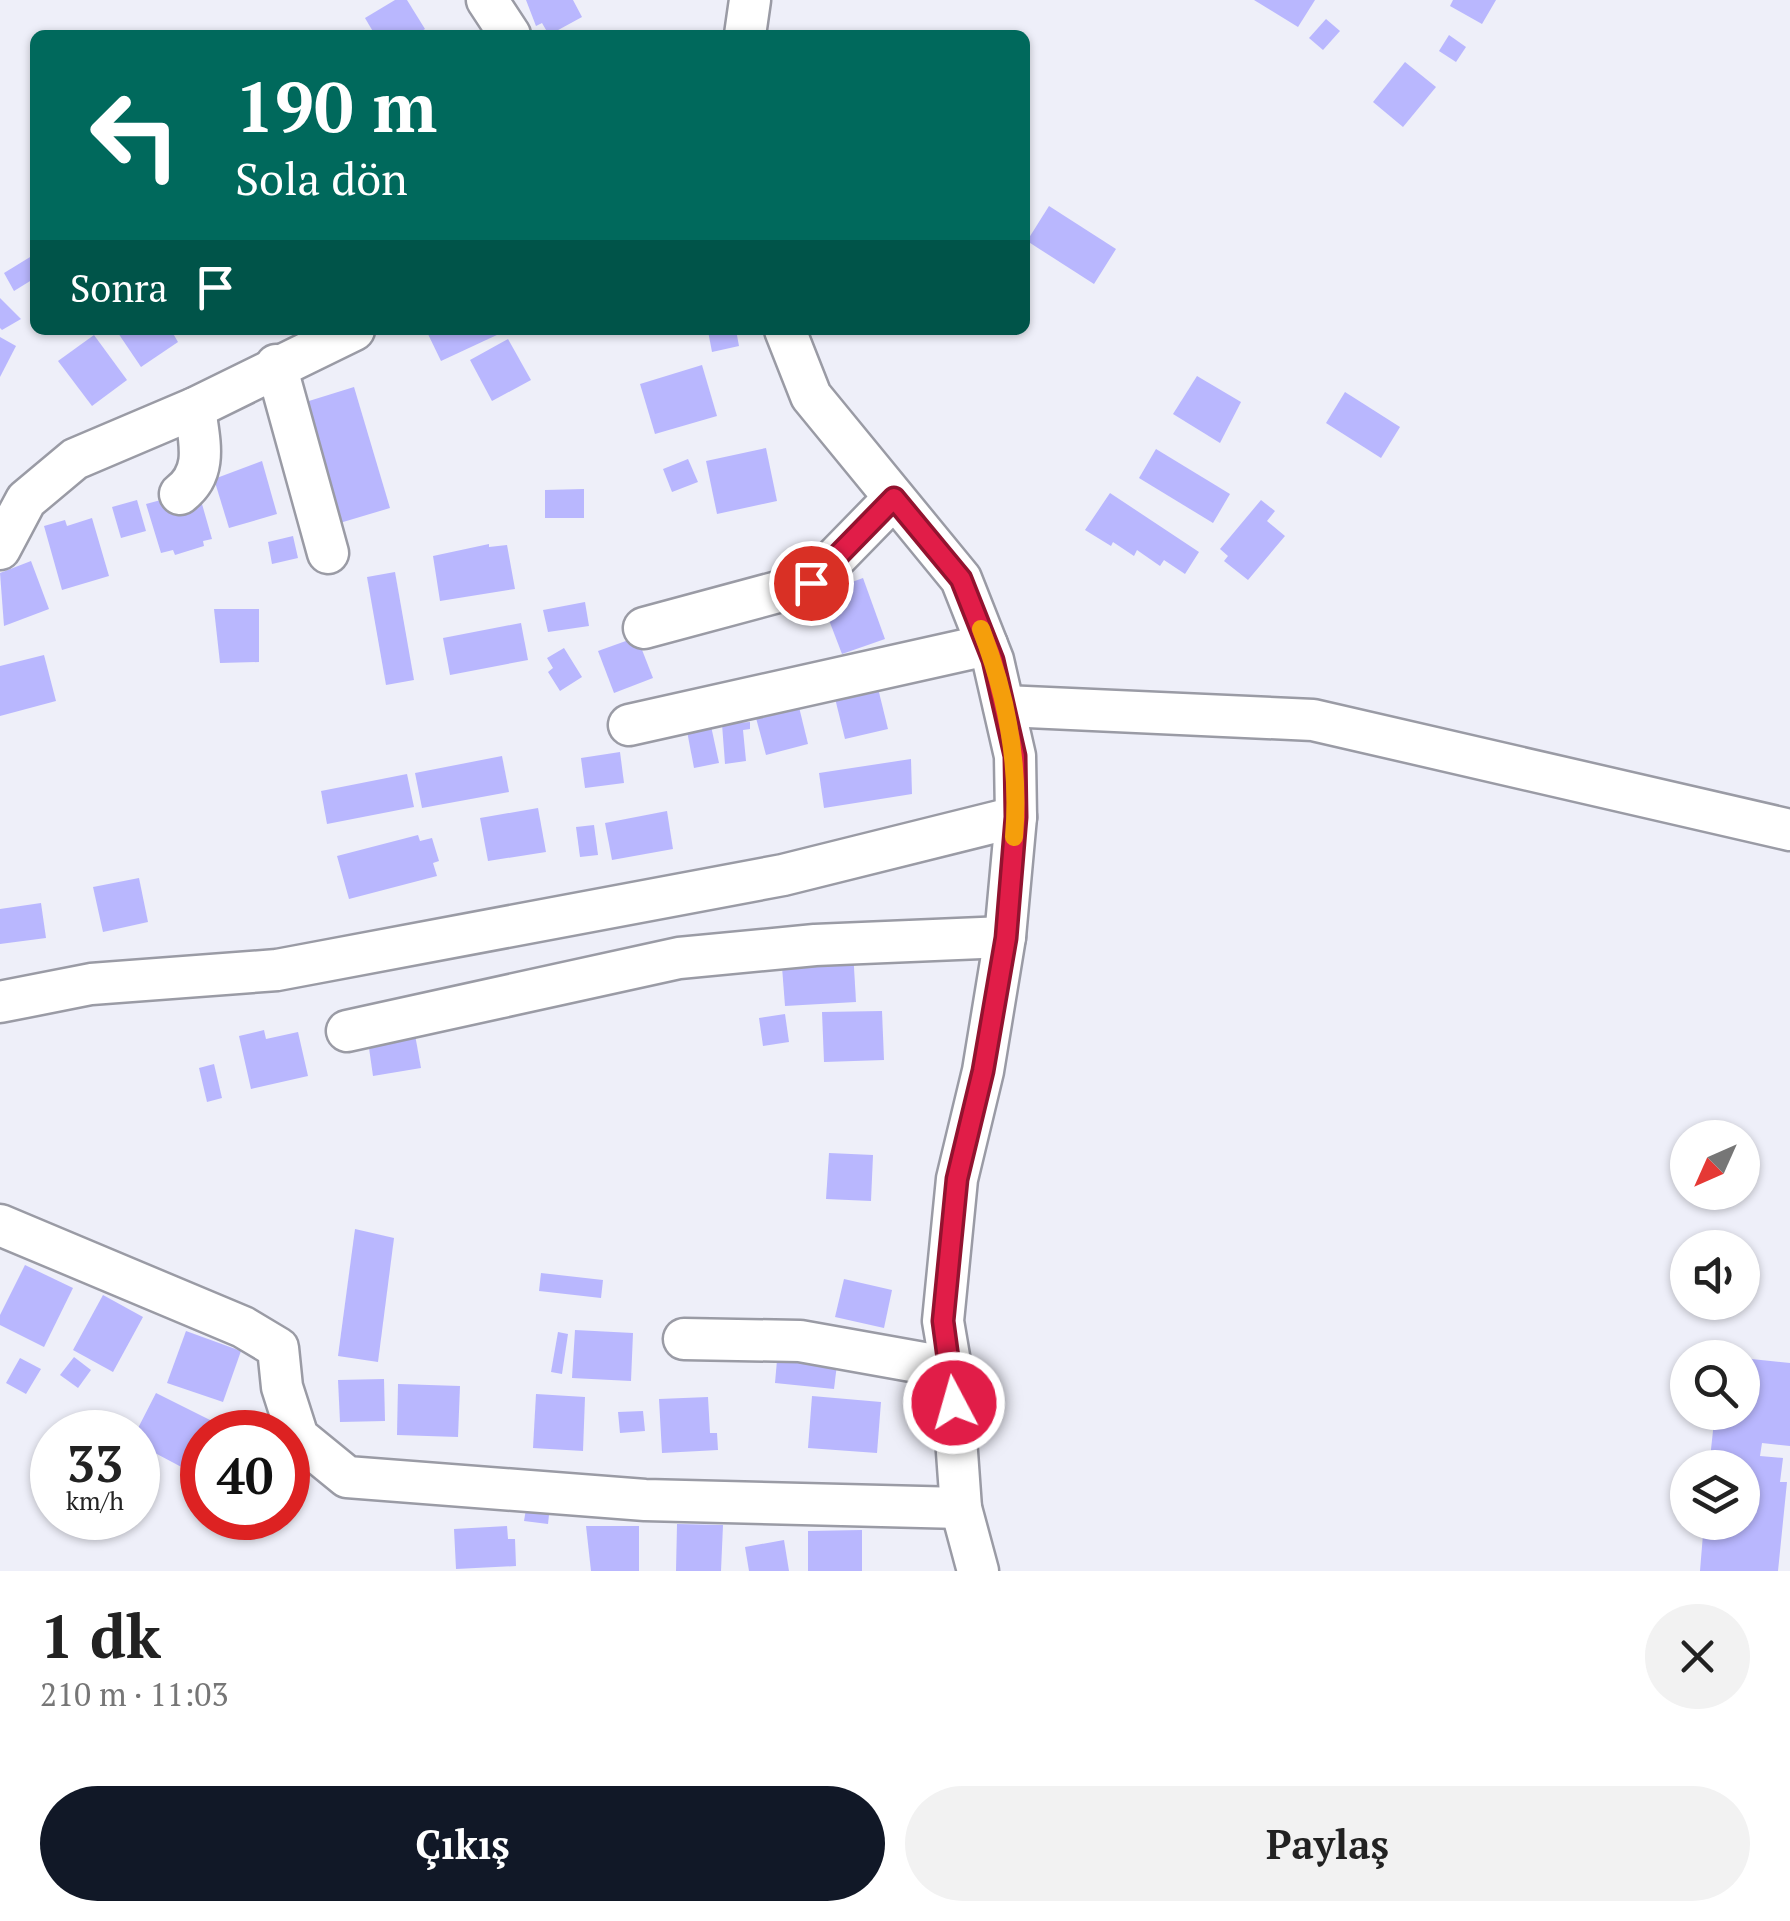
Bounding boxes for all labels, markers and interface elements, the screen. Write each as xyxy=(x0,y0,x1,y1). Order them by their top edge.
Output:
text: 190 m xyxy=(235,59,437,152)
icon: left xyxy=(70,70,200,200)
text: Sola dön xyxy=(235,148,408,208)
icon: arrive xyxy=(188,260,243,315)
text: Sonra xyxy=(70,263,168,313)
pin xyxy=(769,541,854,626)
icon: arrive xyxy=(784,556,839,611)
north arrow xyxy=(1670,1120,1760,1210)
map controls xyxy=(1670,1120,1760,1540)
button: sound xyxy=(1670,1230,1760,1320)
button: search xyxy=(1670,1340,1760,1430)
position arrow xyxy=(902,1351,1006,1455)
speed limit sign: 40 xyxy=(180,1410,310,1540)
text: 33 xyxy=(67,1430,123,1496)
button: layers xyxy=(1670,1450,1760,1540)
text: km/h xyxy=(66,1484,124,1517)
text: 1 dk xyxy=(40,1596,161,1675)
button: close xyxy=(1645,1604,1750,1709)
text: 210 m · 11:03 xyxy=(40,1673,228,1715)
button: Çıkış xyxy=(40,1786,885,1901)
button: Paylaş xyxy=(905,1786,1750,1901)

